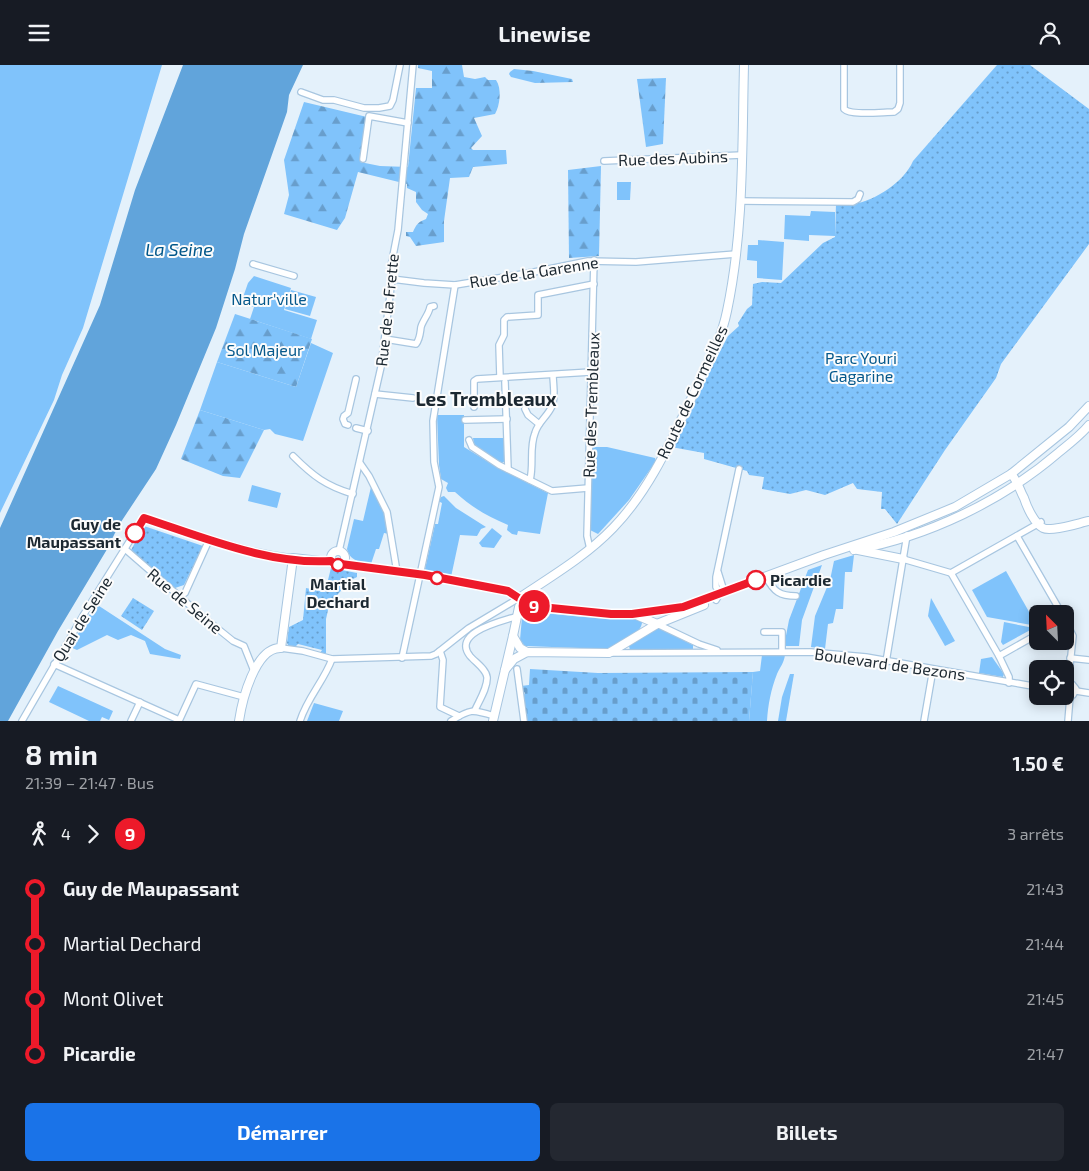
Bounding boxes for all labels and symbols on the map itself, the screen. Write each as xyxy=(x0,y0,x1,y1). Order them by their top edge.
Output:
street label: Rue des Aubins xyxy=(618,146,728,169)
water label: La Seine xyxy=(145,238,213,260)
street label: Rue de la Frette xyxy=(371,252,402,367)
street label: Rue de la Garenne xyxy=(468,252,600,291)
park label: Natur'ville xyxy=(231,289,307,308)
street label: Route de Cormeilles xyxy=(652,322,731,462)
street label: Rue des Trembleaux xyxy=(578,331,603,478)
park label: Sol Majeur xyxy=(227,340,304,360)
park label: Parc Youri Gagarine xyxy=(825,348,897,385)
district label: Les Trembleaux xyxy=(415,387,557,410)
place label: Guy de Maupassant xyxy=(27,514,121,551)
marker: Guy de Maupassant xyxy=(125,523,145,543)
marker: Martial Dechard xyxy=(331,558,345,572)
street label: Rue de Seine xyxy=(144,564,227,637)
marker: Picardie xyxy=(746,570,766,590)
place label: Picardie xyxy=(770,570,831,589)
unlabelled marker xyxy=(430,571,444,585)
street label: Quai de Seine xyxy=(48,573,116,665)
place label: Martial Dechard xyxy=(306,574,370,611)
line badge: 9 xyxy=(518,590,550,622)
north arrow xyxy=(1029,605,1074,650)
street label: Boulevard de Bezons xyxy=(813,644,967,683)

